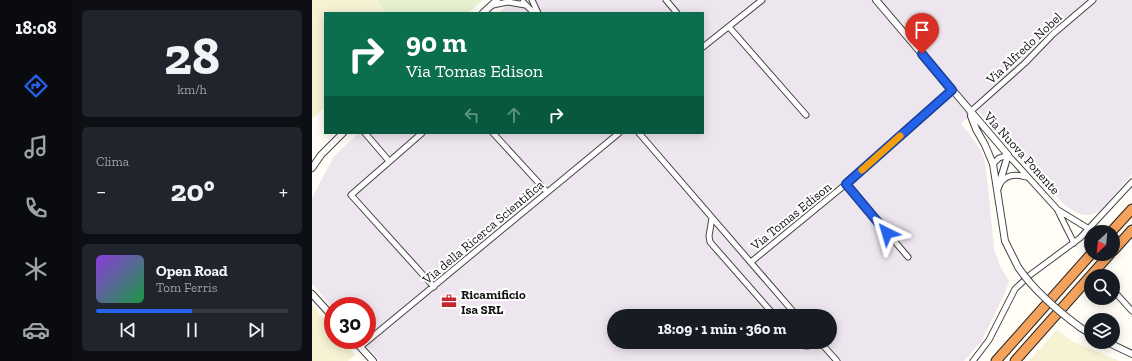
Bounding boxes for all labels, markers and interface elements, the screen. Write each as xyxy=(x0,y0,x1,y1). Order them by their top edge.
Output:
street label: Via Alfredo Nobel xyxy=(983,9,1065,87)
pin xyxy=(905,13,939,54)
text: 18:08 xyxy=(15,17,57,39)
icon: arrive xyxy=(911,19,933,41)
text: 28 xyxy=(164,25,220,87)
text: 90 m xyxy=(406,26,467,59)
icon: right xyxy=(340,28,392,80)
text: Via Tomas Edison xyxy=(406,60,543,82)
icon: directions xyxy=(22,72,50,100)
text: km/h xyxy=(177,82,207,97)
icon: left xyxy=(461,104,483,126)
icon: ahead xyxy=(503,104,525,126)
icon: right xyxy=(545,104,567,126)
street label: Via Nuova Ponente xyxy=(980,108,1063,197)
icon: music xyxy=(22,133,50,161)
text: Clima xyxy=(96,154,129,169)
text: 20° xyxy=(170,173,215,209)
street label: Via della Ricerca Scientifica xyxy=(419,177,547,288)
text: − xyxy=(96,178,106,205)
text: + xyxy=(279,178,288,205)
street label: Via Tomas Edison xyxy=(747,179,835,254)
icon: phone xyxy=(22,194,50,222)
position arrow xyxy=(866,212,908,254)
north arrow xyxy=(1084,225,1120,261)
map controls xyxy=(1084,225,1120,349)
icon: climate xyxy=(22,255,50,283)
text: Open Road xyxy=(156,262,228,280)
button: search xyxy=(1084,269,1120,305)
text: Tom Ferris xyxy=(156,280,217,295)
place label: Ricamificio Isa SRL xyxy=(461,287,526,317)
office icon: Ricamificio Isa SRL xyxy=(440,292,458,310)
speed limit sign: 30 xyxy=(324,297,376,349)
button: layers xyxy=(1084,313,1120,349)
icon: car xyxy=(22,316,50,344)
icon: previous xyxy=(117,319,139,341)
icon: pause xyxy=(181,319,203,341)
icon: next xyxy=(245,319,267,341)
text: 18:09 · 1 min · 360 m xyxy=(658,320,786,338)

